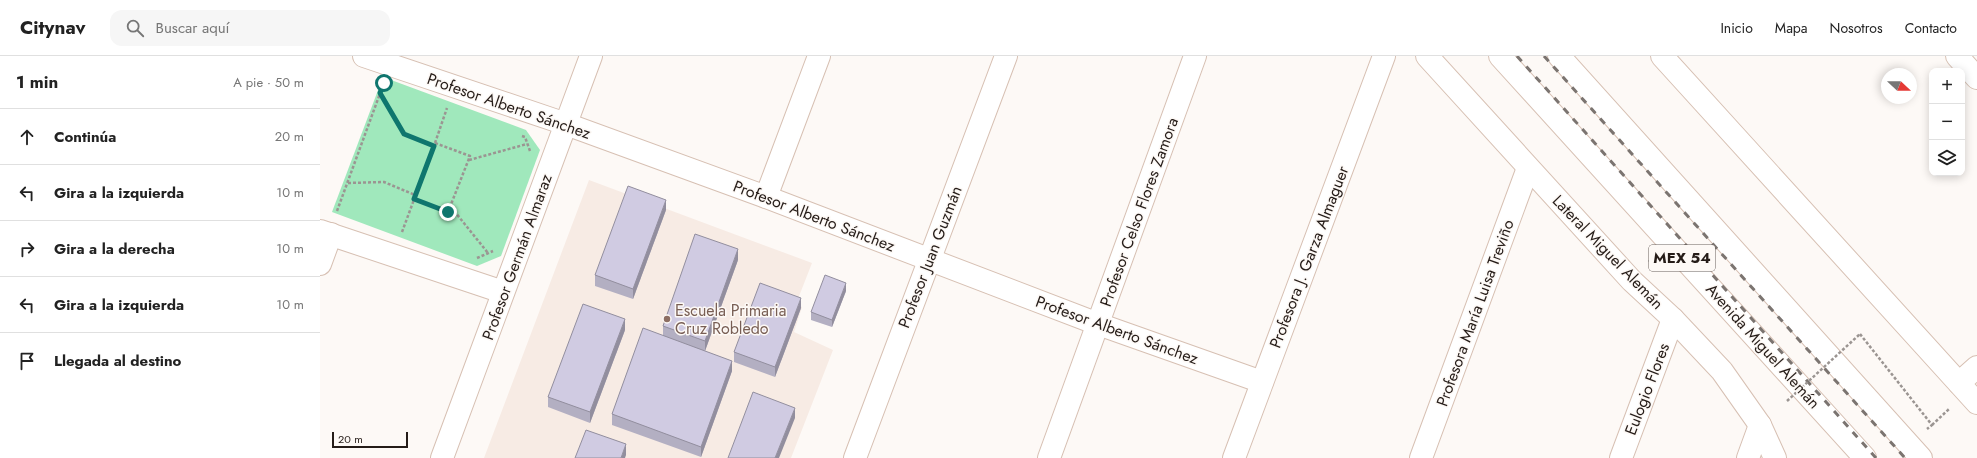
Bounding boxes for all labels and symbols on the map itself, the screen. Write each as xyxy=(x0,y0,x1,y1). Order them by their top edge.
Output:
street label: Profesor Alberto Sánchez xyxy=(424,67,594,145)
north arrow xyxy=(1881,68,1917,104)
route start xyxy=(375,74,393,92)
street label: Profesor Celso Flores Zamora xyxy=(1094,114,1184,310)
street label: Profesora J. Garza Almaguer xyxy=(1264,162,1355,351)
street label: Profesor Germán Almaraz xyxy=(476,170,558,343)
street label: Profesor Alberto Sánchez xyxy=(730,175,899,258)
street label: Profesor Juan Guzmán xyxy=(892,183,968,331)
street label: Lateral Miguel Alemán xyxy=(1547,190,1669,314)
route end xyxy=(439,203,457,221)
street label: Profesora María Luisa Treviño xyxy=(1430,216,1520,410)
road number: MEX 54 xyxy=(1649,245,1715,271)
street label: Avenida Miguel Alemán xyxy=(1700,278,1826,414)
street label: Profesor Alberto Sánchez xyxy=(1032,290,1202,370)
place label: Escuela Primaria Cruz Robledo xyxy=(675,299,786,340)
marker: Escuela Primaria Cruz Robledo xyxy=(662,314,672,324)
street label: Eulogio Flores xyxy=(1619,340,1675,438)
scale bar xyxy=(332,430,408,449)

